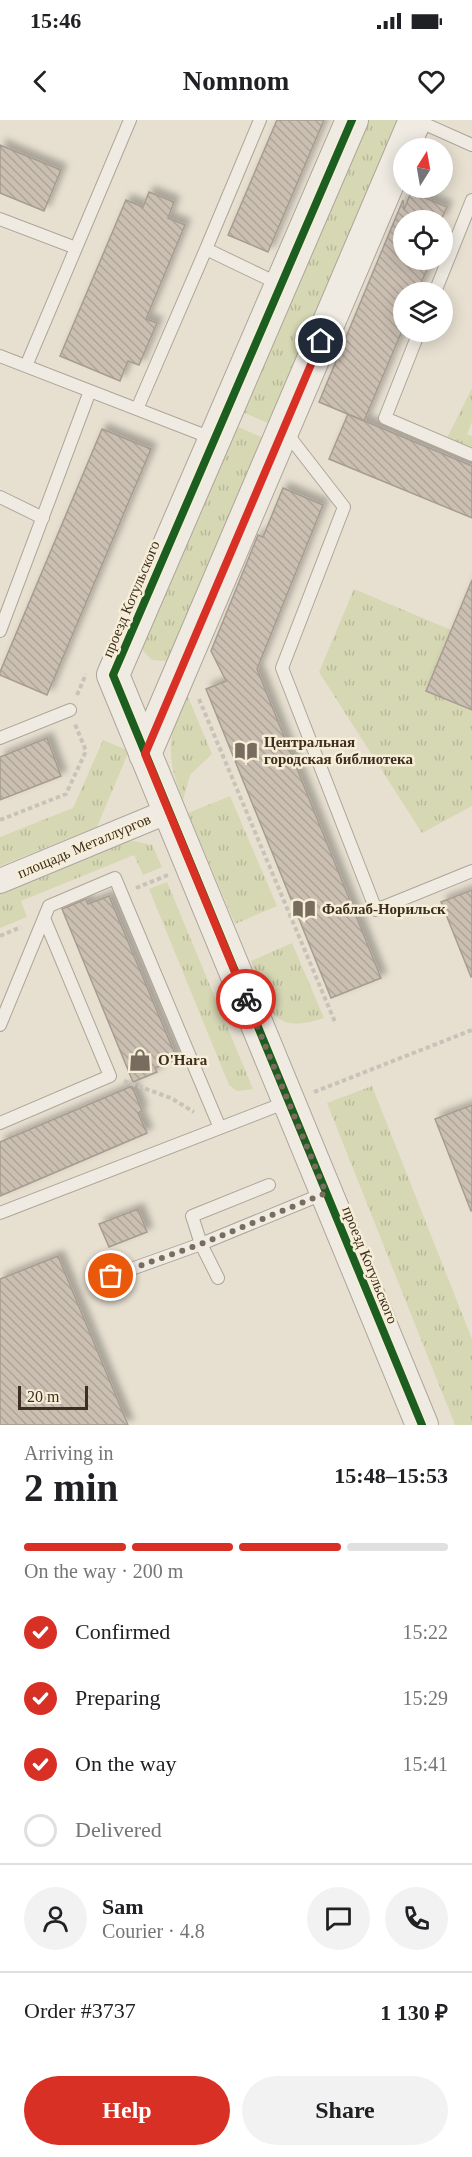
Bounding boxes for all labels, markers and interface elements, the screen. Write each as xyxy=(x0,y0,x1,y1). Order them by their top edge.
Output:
text: 15:46 xyxy=(30,8,81,33)
icon: back xyxy=(24,65,57,98)
icon: heart xyxy=(415,65,448,98)
text: Nomnom xyxy=(183,66,289,96)
north arrow xyxy=(393,138,453,198)
map controls xyxy=(393,138,453,342)
button: locate xyxy=(393,210,453,270)
button: layers xyxy=(393,282,453,342)
pin xyxy=(295,315,346,366)
icon: home xyxy=(304,324,337,357)
street label: проезд Котульского xyxy=(99,538,163,660)
place label: Центральная городская библиотека xyxy=(264,734,413,767)
library icon: Центральная городская библиотека xyxy=(233,738,259,764)
street label: площадь Металлургов xyxy=(15,811,153,881)
library icon: Фаблаб-Норильск xyxy=(291,896,317,922)
place label: Фаблаб-Норильск xyxy=(322,901,446,917)
courier xyxy=(216,969,276,1029)
icon: bike xyxy=(230,983,263,1016)
shop icon: O'Hara xyxy=(127,1047,153,1073)
place label: O'Hara xyxy=(158,1052,208,1068)
street label: проезд Котульского xyxy=(339,1204,401,1326)
pin xyxy=(85,1250,136,1301)
icon: bag xyxy=(94,1259,127,1292)
scale bar xyxy=(18,1383,88,1410)
text: 20 m xyxy=(27,1388,59,1405)
text: Arriving in xyxy=(24,1442,113,1464)
text: 15:48–15:53 xyxy=(334,1463,448,1488)
text: 2 min xyxy=(24,1466,118,1509)
text: On the way · 200 m xyxy=(24,1560,183,1582)
icon: check xyxy=(24,1616,57,1649)
text: Confirmed xyxy=(75,1619,170,1644)
text: 15:22 xyxy=(402,1621,448,1643)
icon: check xyxy=(24,1682,57,1715)
text: Preparing xyxy=(75,1685,161,1710)
text: 15:29 xyxy=(402,1687,448,1709)
icon: check xyxy=(24,1748,57,1781)
text: On the way xyxy=(75,1751,176,1776)
text: 15:41 xyxy=(402,1753,448,1775)
text: Delivered xyxy=(75,1817,162,1842)
button: person xyxy=(24,1887,87,1950)
button: chat xyxy=(307,1887,370,1950)
button: phone xyxy=(385,1887,448,1950)
text: Sam xyxy=(102,1894,144,1919)
text: Courier · 4.8 xyxy=(102,1920,205,1942)
text: Order #3737 xyxy=(24,1998,136,2023)
text: 1 130 ₽ xyxy=(380,2000,448,2025)
button: Help xyxy=(24,2076,230,2145)
button: Share xyxy=(242,2076,448,2145)

